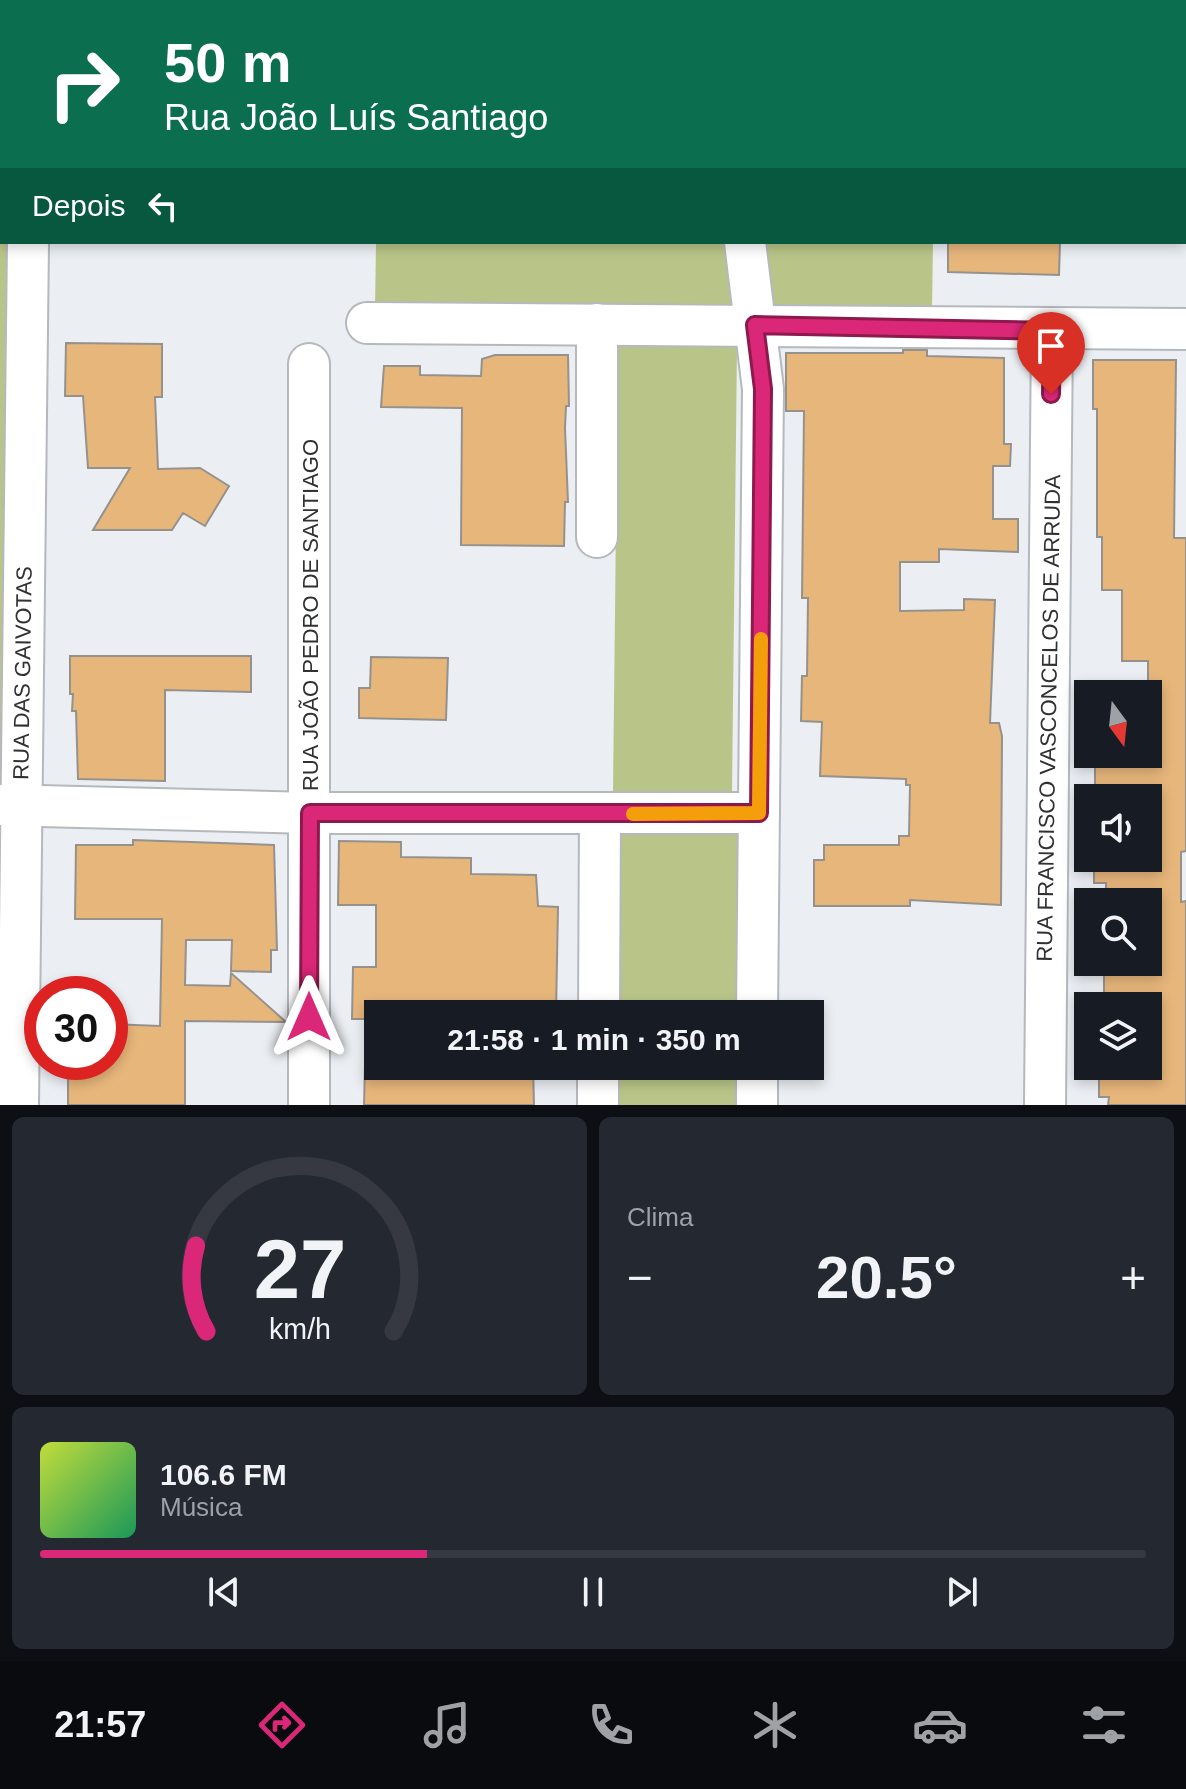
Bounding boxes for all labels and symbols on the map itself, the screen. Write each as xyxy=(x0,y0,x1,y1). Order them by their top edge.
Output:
pin xyxy=(1017,312,1085,394)
street label: RUA JOÃO PEDRO DE SANTIAGO xyxy=(298,439,323,791)
street label: RUA FRANCISCO VASCONCELOS DE ARRUDA xyxy=(1032,474,1065,962)
street label: RUA DAS GAIVOTAS xyxy=(8,566,37,780)
north arrow xyxy=(1074,680,1162,768)
position arrow xyxy=(267,975,351,1059)
speed limit sign: 30 xyxy=(24,976,128,1080)

